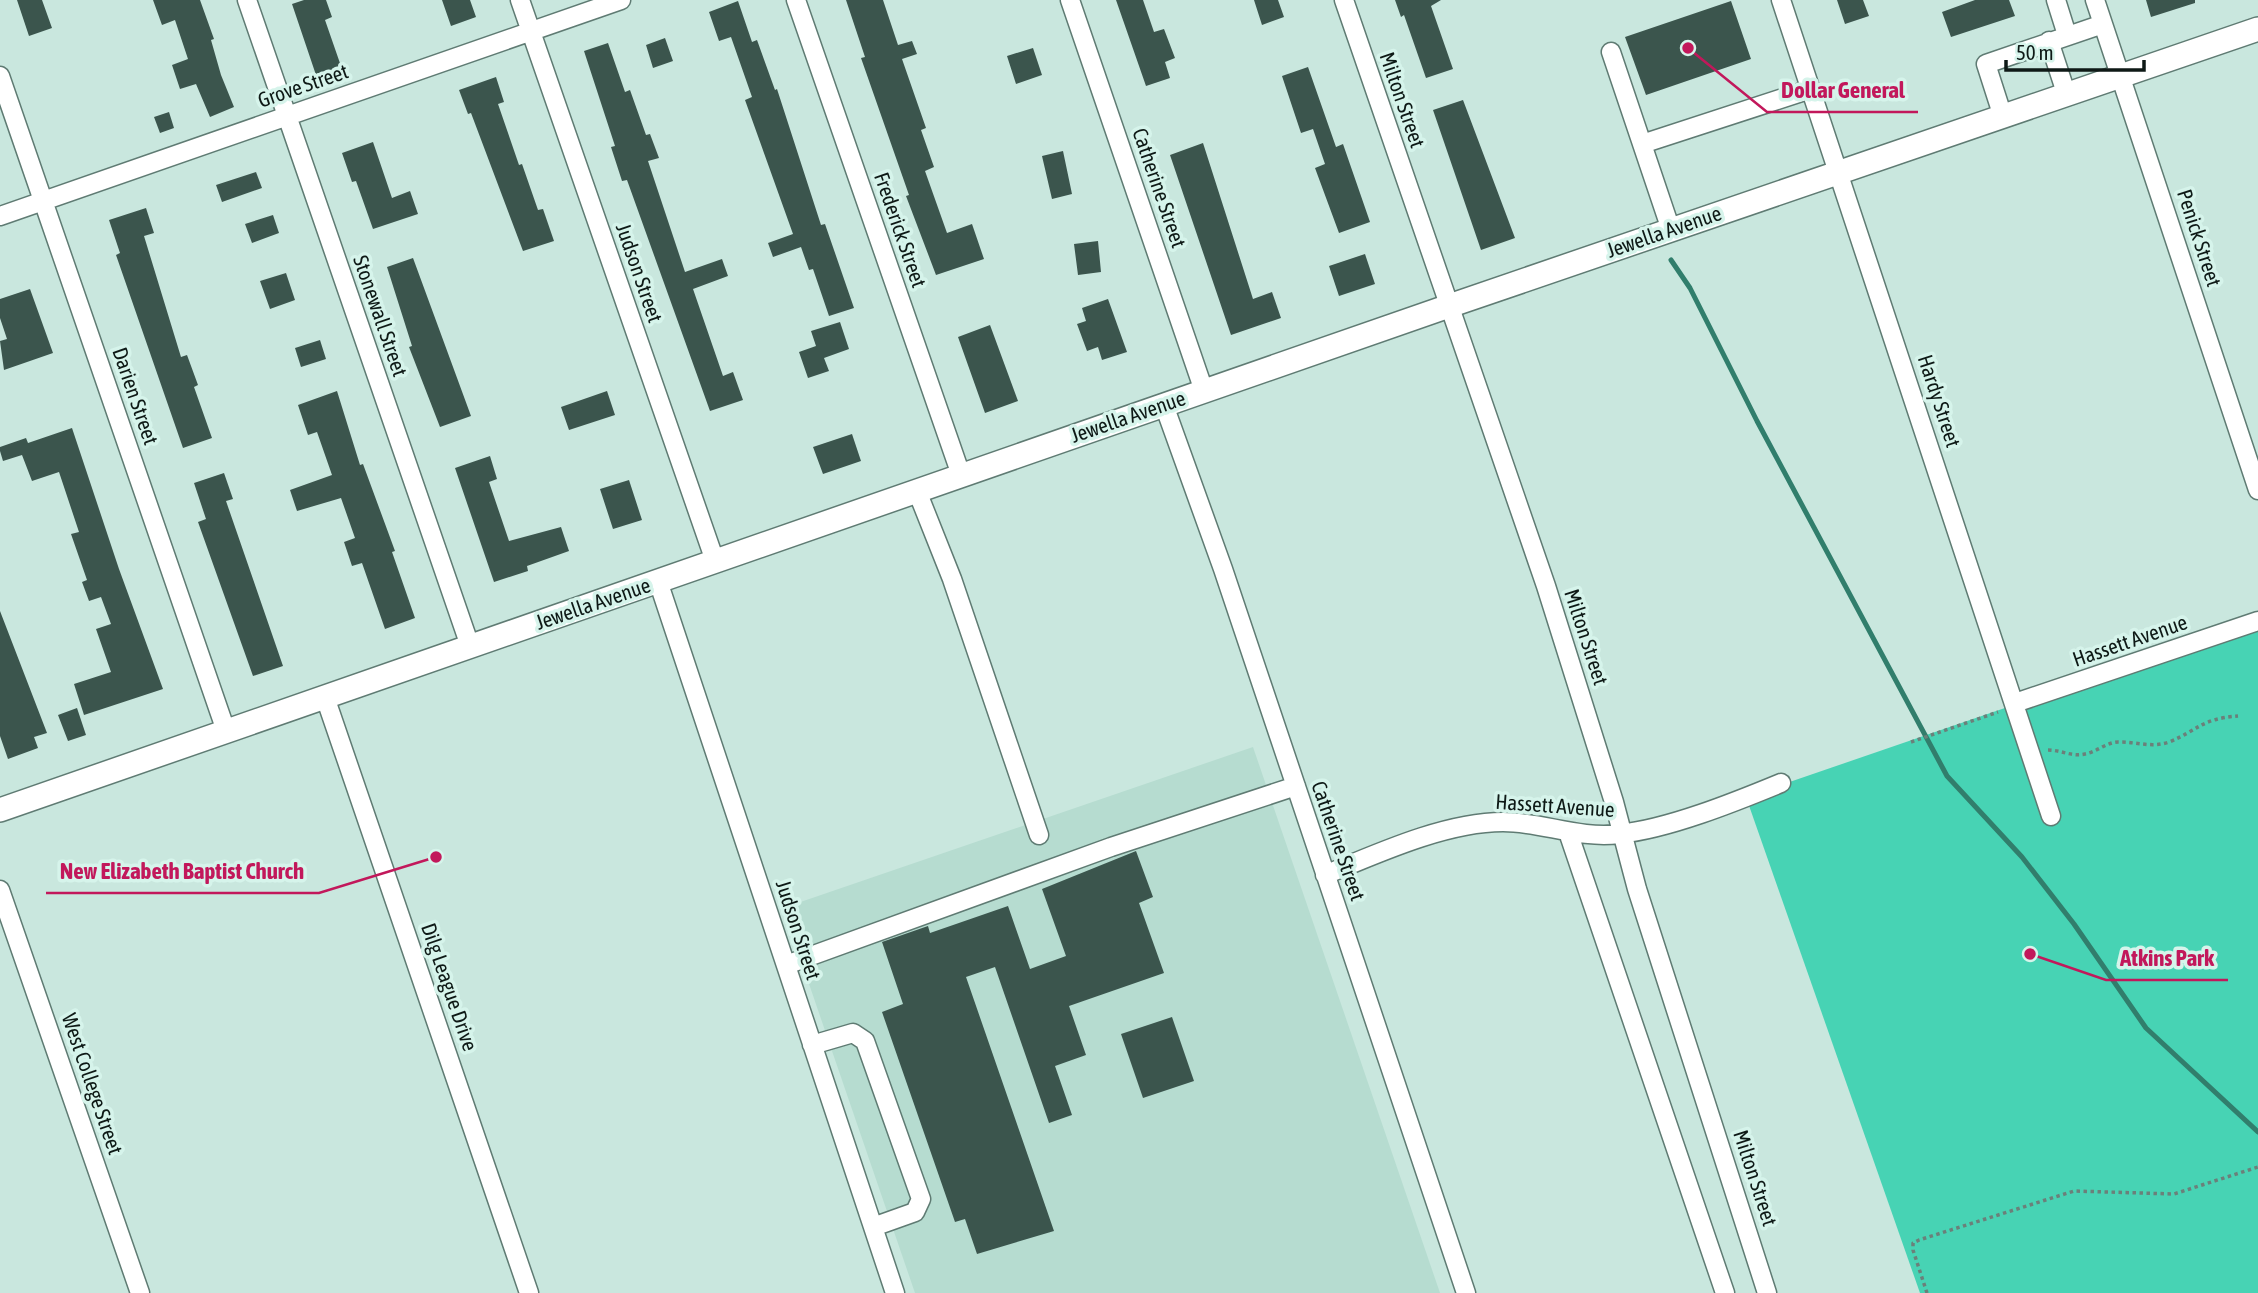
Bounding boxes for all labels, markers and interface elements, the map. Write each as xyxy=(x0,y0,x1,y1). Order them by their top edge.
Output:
scale bar xyxy=(2006,28,2144,72)
text: 50 m xyxy=(2016,40,2054,64)
street label: Milton Street xyxy=(1375,49,1430,151)
street label: Grove Street xyxy=(254,58,351,112)
callout: Dollar General xyxy=(1767,68,1918,112)
text: Dollar General xyxy=(1781,77,1906,103)
street label: Catherine Street xyxy=(1128,125,1192,251)
street label: Frederick Street xyxy=(870,169,932,290)
street label: Penick Street xyxy=(2173,186,2227,289)
street label: Jewella Avenue xyxy=(1603,200,1724,262)
street label: Judson Street xyxy=(612,220,668,325)
street label: Stonewall Street xyxy=(349,252,413,379)
street label: Darien Street xyxy=(108,344,164,447)
street label: Hardy Street xyxy=(1914,351,1966,450)
street label: Jewella Avenue xyxy=(1067,385,1188,447)
street label: Jewella Avenue xyxy=(532,572,653,634)
street label: Milton Street xyxy=(1560,586,1614,688)
street label: Hassett Avenue xyxy=(2069,609,2190,671)
street label: Catherine Street xyxy=(1307,778,1371,904)
street label: Hassett Avenue xyxy=(1495,789,1615,821)
callout: New Elizabeth Baptist Church xyxy=(46,849,319,893)
text: New Elizabeth Baptist Church xyxy=(60,858,304,884)
street label: Judson Street xyxy=(772,877,826,982)
street label: Dilg League Drive xyxy=(417,920,483,1054)
callout: Atkins Park xyxy=(2106,936,2228,980)
text: Atkins Park xyxy=(2119,945,2215,971)
street label: West College Street xyxy=(58,1010,128,1157)
street label: Milton Street xyxy=(1729,1127,1783,1229)

